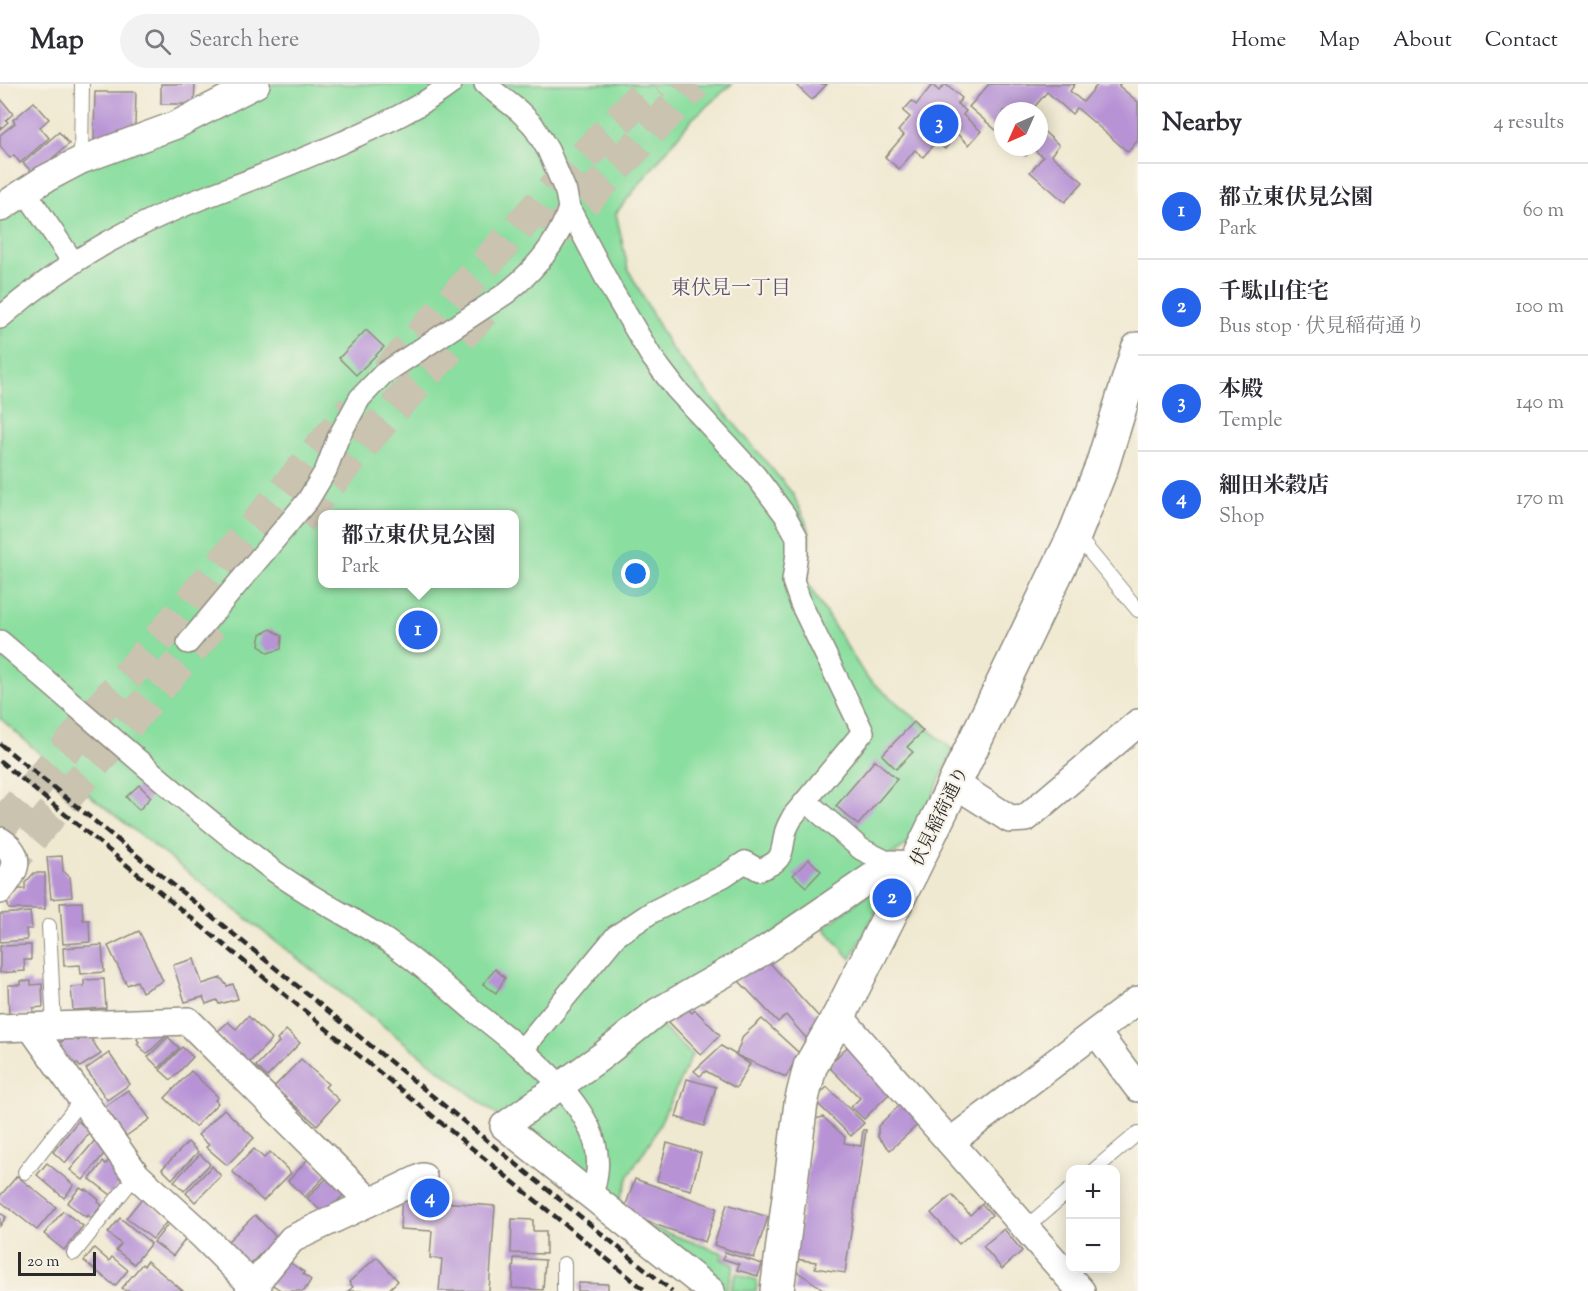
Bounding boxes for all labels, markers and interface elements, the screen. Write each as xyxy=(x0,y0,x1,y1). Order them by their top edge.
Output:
search box xyxy=(120,14,540,68)
text: Map xyxy=(30,21,84,61)
icon: search xyxy=(141,25,174,58)
text: Search here xyxy=(189,25,299,57)
text: Home xyxy=(1231,26,1286,56)
text: Map xyxy=(1319,26,1360,56)
text: About xyxy=(1393,26,1452,56)
text: Contact xyxy=(1485,26,1558,56)
pin: 3 xyxy=(920,102,958,147)
north arrow xyxy=(994,102,1048,156)
text: Nearby xyxy=(1162,105,1242,142)
text: 4 results xyxy=(1493,109,1564,138)
text: 都立東伏見公園 xyxy=(1219,183,1373,215)
text: 1 xyxy=(1178,197,1185,226)
text: 60 m xyxy=(1523,197,1564,226)
text: Park xyxy=(1219,215,1257,244)
district label: 東伏見一丁目 xyxy=(671,275,791,304)
text: 千駄山住宅 xyxy=(1219,277,1329,309)
text: 2 xyxy=(1177,293,1186,322)
text: 100 m xyxy=(1515,293,1564,322)
text: Bus stop · 伏見稲荷通り xyxy=(1219,313,1425,342)
text: 本殿 xyxy=(1219,375,1263,407)
text: 3 xyxy=(1177,389,1186,418)
text: 140 m xyxy=(1516,389,1564,418)
text: Temple xyxy=(1219,407,1283,436)
text: 細田米穀店 xyxy=(1219,471,1329,503)
text: 4 xyxy=(1176,485,1187,514)
text: 170 m xyxy=(1516,485,1564,514)
text: Shop xyxy=(1219,503,1264,532)
popup xyxy=(318,510,519,588)
text: 都立東伏見公園 xyxy=(341,521,496,553)
text: Park xyxy=(341,553,380,582)
your location xyxy=(621,559,650,588)
pin: 1 xyxy=(398,608,438,652)
street label: 伏見稲荷通り xyxy=(905,763,976,871)
pin: 2 xyxy=(872,876,912,920)
map controls xyxy=(1066,1165,1120,1273)
button: + xyxy=(1066,1165,1120,1219)
pin: 4 xyxy=(410,1176,450,1220)
button: − xyxy=(1066,1219,1120,1273)
scale bar xyxy=(18,1249,96,1276)
text: 20 m xyxy=(27,1251,60,1274)

